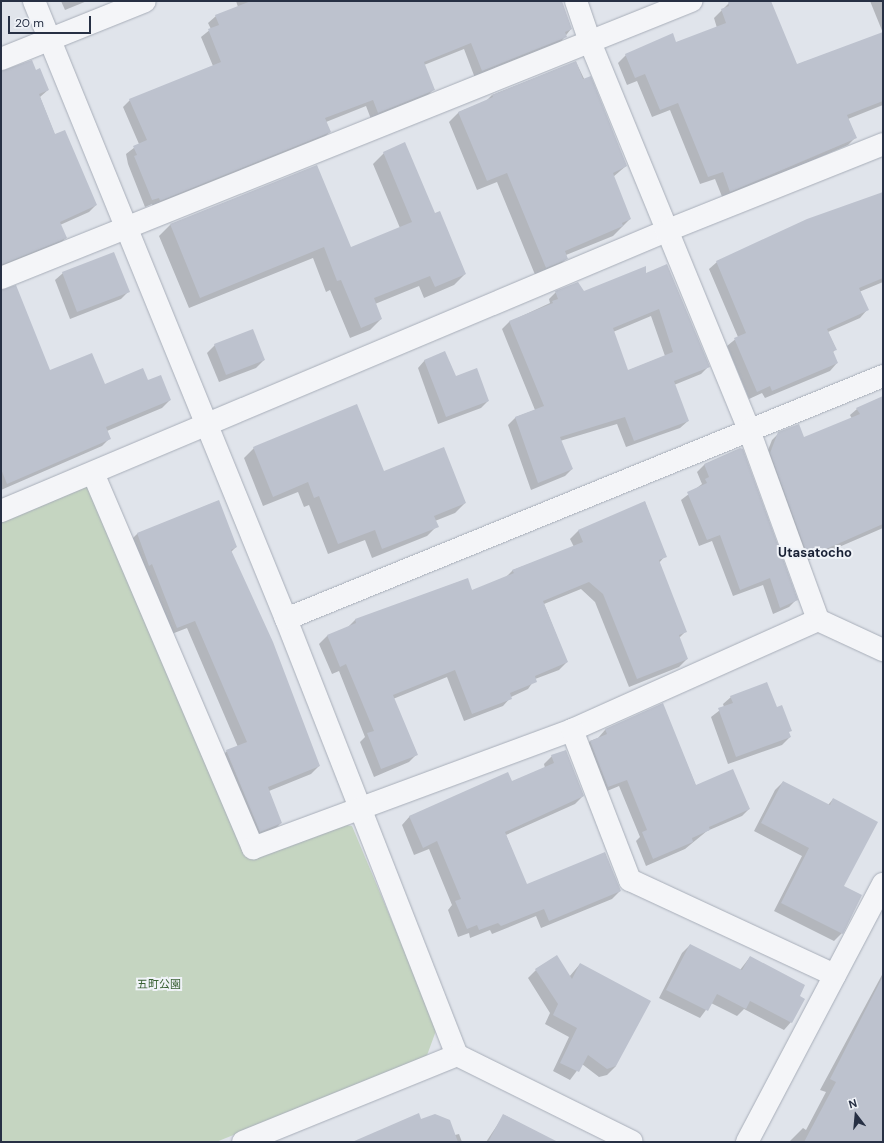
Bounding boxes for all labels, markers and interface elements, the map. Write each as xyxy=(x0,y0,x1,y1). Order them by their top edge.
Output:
scale bar xyxy=(10,8,93,34)
text: 20 m xyxy=(15,15,44,31)
district label: Utasatocho xyxy=(778,545,852,561)
park label: 五町公園 xyxy=(137,977,181,991)
north arrow xyxy=(836,1095,876,1135)
text: N xyxy=(847,1096,858,1111)

